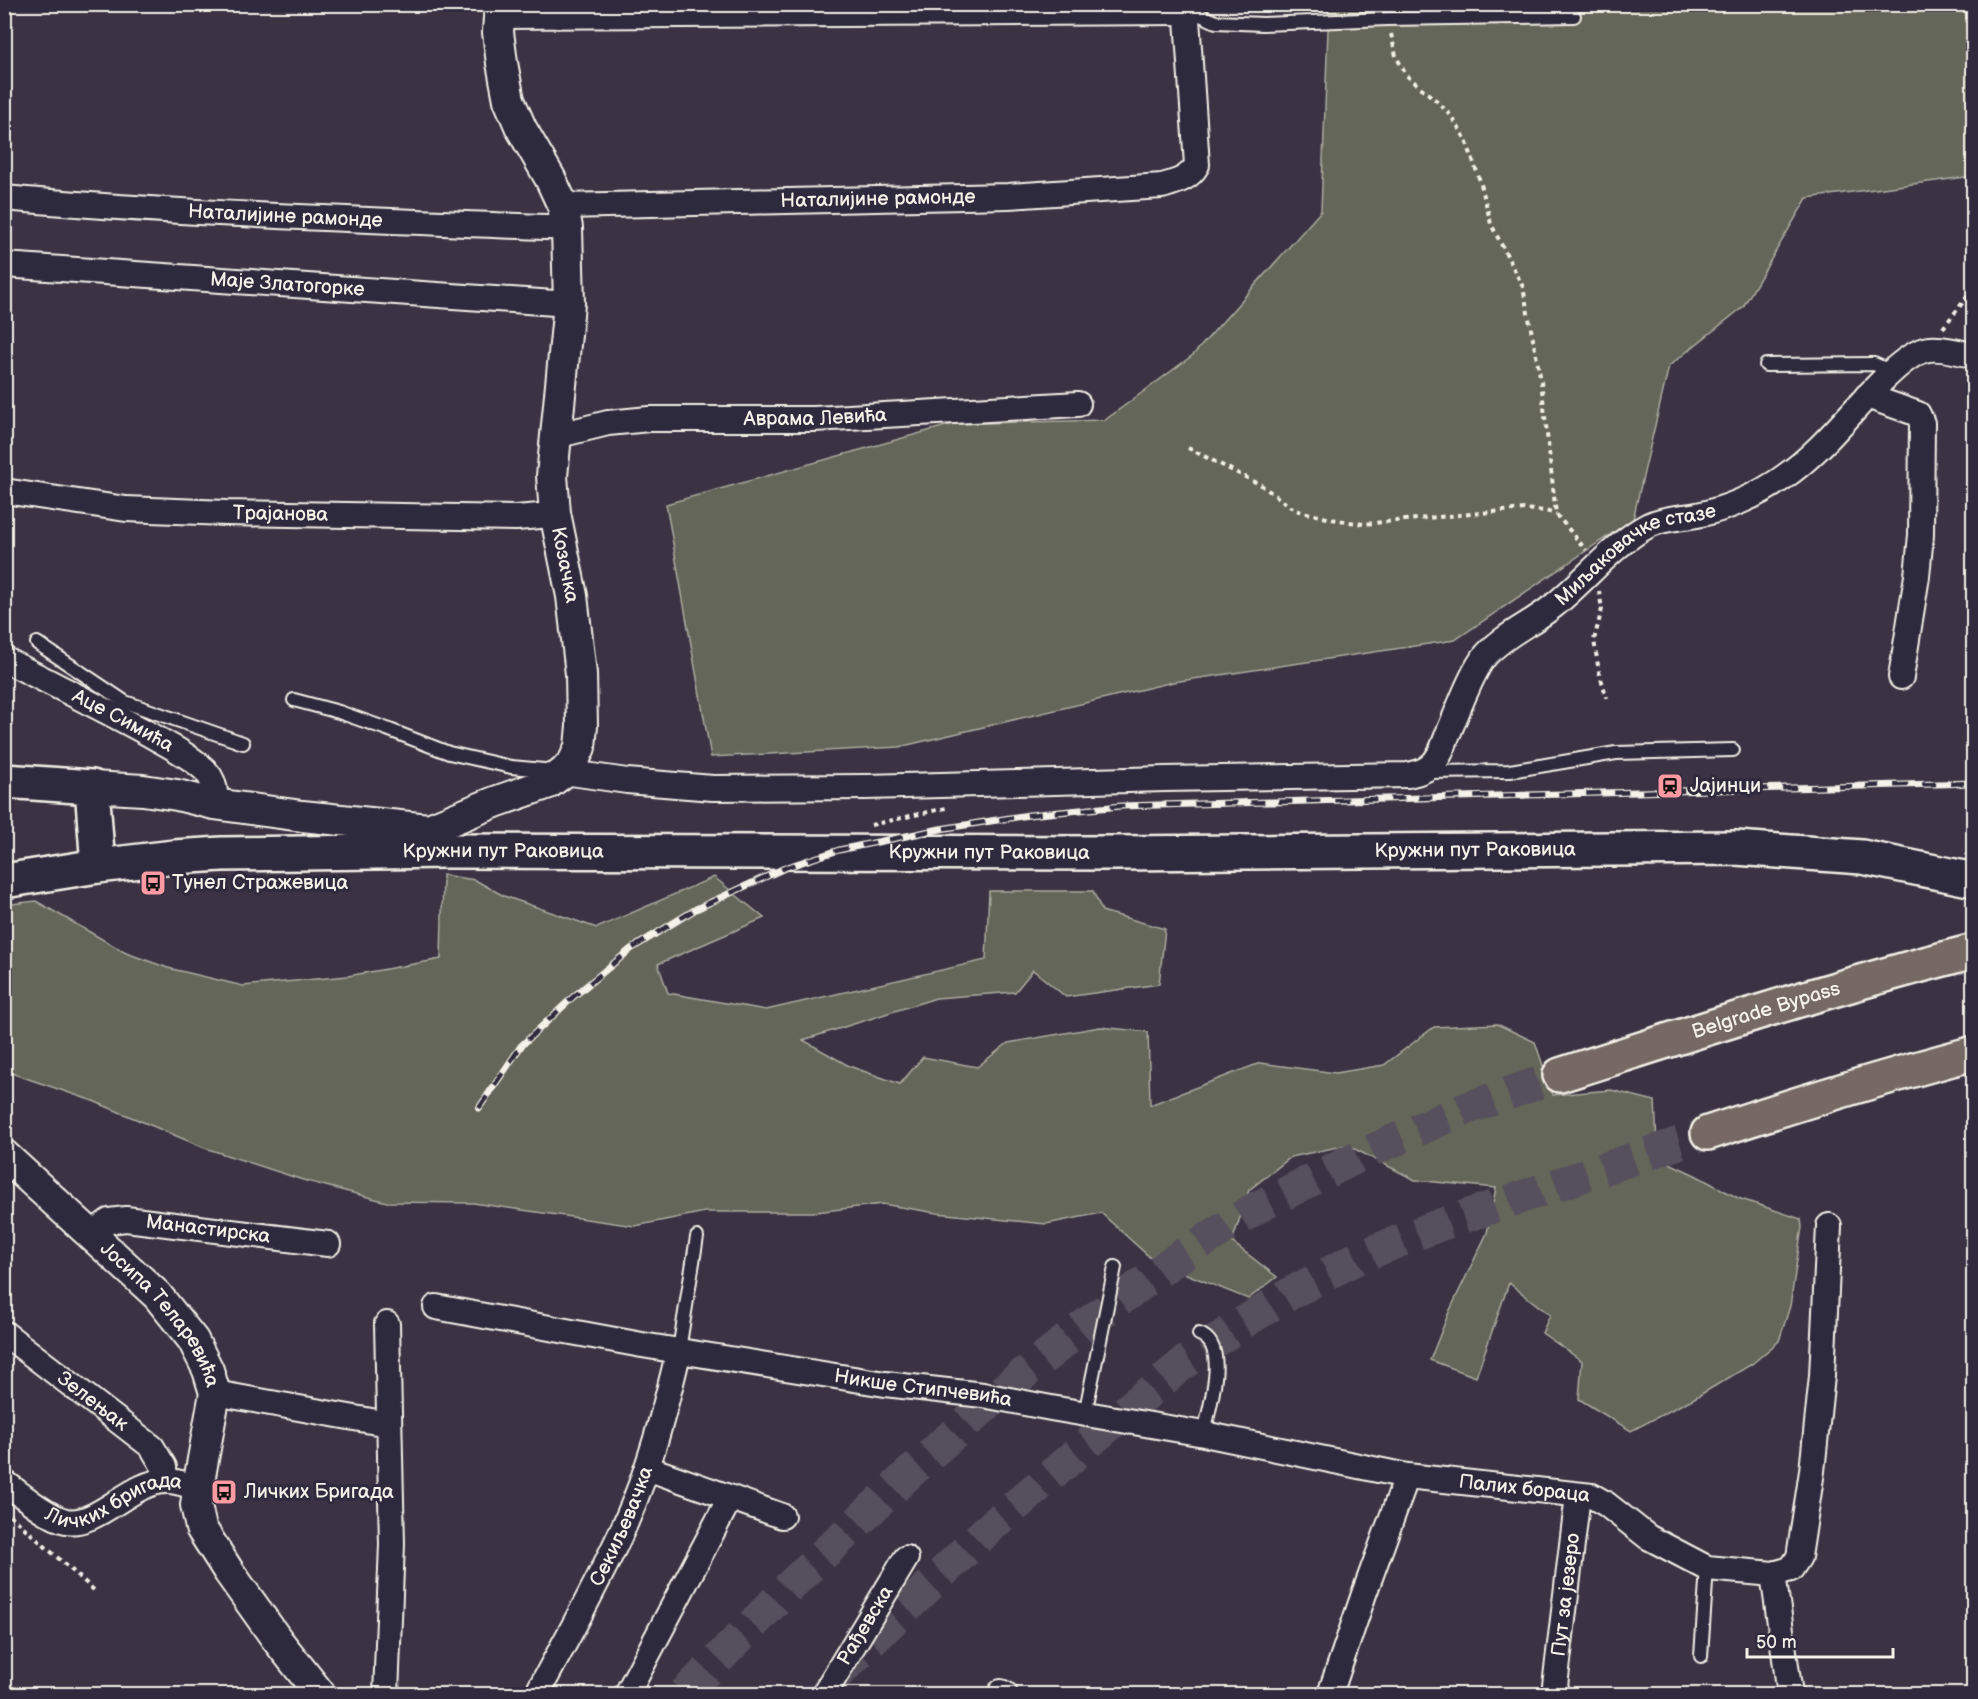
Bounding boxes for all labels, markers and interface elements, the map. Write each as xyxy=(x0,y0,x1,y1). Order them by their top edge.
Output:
street label: Наталијине рамонде xyxy=(780,185,976,213)
street label: Наталијине рамонде xyxy=(187,199,383,233)
street label: Маје Златогорке xyxy=(209,267,365,302)
street label: Аврама Левића xyxy=(743,403,888,431)
street label: Миљаковачке стазе xyxy=(1550,499,1719,611)
street label: Трајанова xyxy=(233,501,329,527)
street label: Козачка xyxy=(546,525,584,605)
street label: Аце Симића xyxy=(67,683,178,758)
station icon: Јајинци xyxy=(1655,771,1685,801)
place label: Јајинци xyxy=(1690,774,1761,798)
street label: Кружни пут Раковица xyxy=(1374,837,1576,863)
street label: Кружни пут Раковица xyxy=(402,839,604,864)
street label: Кружни пут Раковица xyxy=(888,840,1090,865)
bus stop icon: Тунел Стражевица xyxy=(138,868,168,898)
place label: Тунел Стражевица xyxy=(172,871,348,895)
street label: Belgrade Bypass xyxy=(1689,976,1843,1044)
street label: Манастирска xyxy=(144,1210,272,1249)
street label: Јосипа Теларевића xyxy=(95,1237,225,1390)
street label: Никше Стипчевића xyxy=(833,1364,1014,1412)
street label: Зелењак xyxy=(52,1366,133,1437)
street label: Секиљевачка xyxy=(585,1463,658,1591)
street label: Личких бригада xyxy=(40,1469,184,1534)
street label: Палих бораца xyxy=(1458,1470,1591,1508)
bus stop icon: Личких Бригада xyxy=(209,1477,239,1507)
place label: Личких Бригада xyxy=(243,1480,394,1504)
street label: Пут за језеро xyxy=(1547,1532,1585,1658)
street label: Рађевска xyxy=(832,1581,899,1670)
scale bar xyxy=(1747,1621,1892,1659)
text: 50 m xyxy=(1756,1632,1797,1653)

